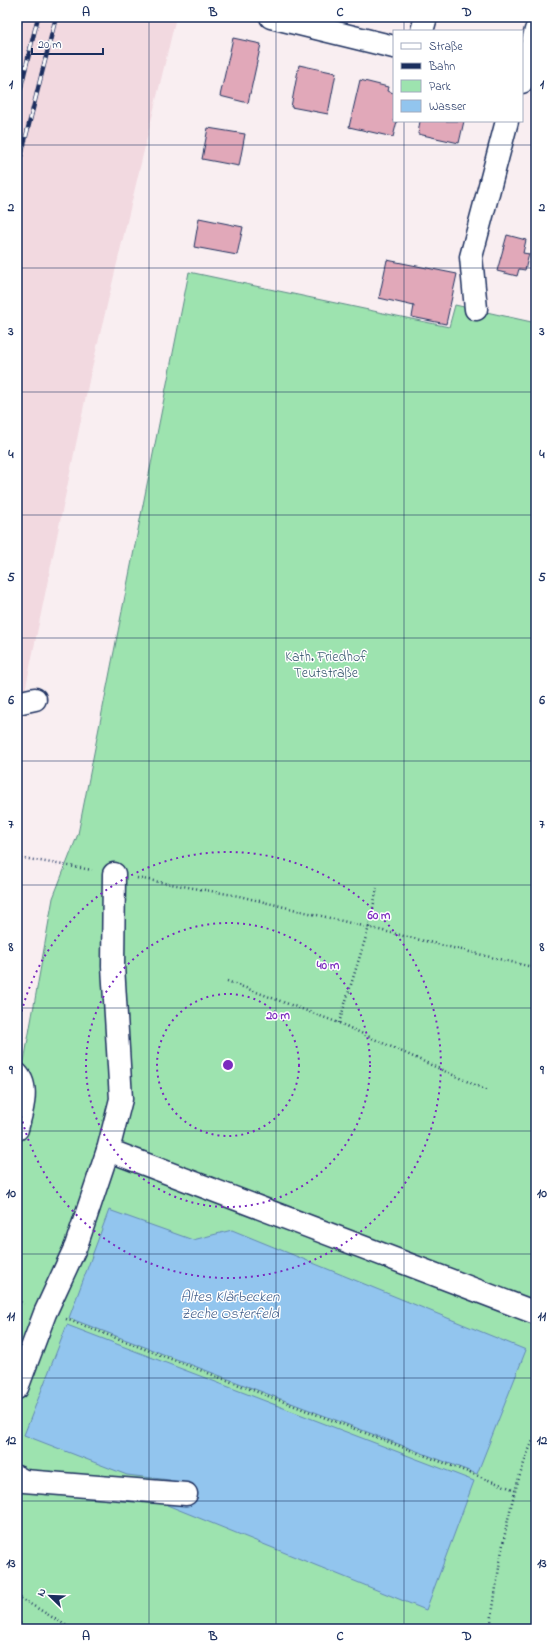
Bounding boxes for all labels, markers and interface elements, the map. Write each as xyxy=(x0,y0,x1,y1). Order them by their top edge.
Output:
text: A xyxy=(82,3,90,22)
text: B xyxy=(208,3,218,22)
text: C xyxy=(336,3,344,22)
text: D xyxy=(461,3,472,22)
scale bar xyxy=(32,30,103,56)
legend xyxy=(393,30,523,122)
text: 20 m xyxy=(38,36,61,54)
text: Straße xyxy=(429,38,463,56)
text: Bahn xyxy=(428,58,455,76)
text: 1 xyxy=(9,75,14,94)
text: 1 xyxy=(540,75,545,94)
text: Park xyxy=(429,78,451,96)
text: Wasser xyxy=(429,98,466,116)
text: 2 xyxy=(7,198,15,217)
text: 2 xyxy=(538,198,546,217)
text: 3 xyxy=(7,322,14,341)
text: 3 xyxy=(538,322,545,341)
text: 4 xyxy=(7,445,14,464)
text: 4 xyxy=(538,445,545,464)
text: 5 xyxy=(7,568,15,587)
text: 5 xyxy=(538,568,546,587)
park label: Kath. Friedhof Teutstraße xyxy=(285,647,367,684)
text: 6 xyxy=(7,691,14,710)
text: 6 xyxy=(538,691,545,710)
text: 7 xyxy=(8,815,14,834)
text: 7 xyxy=(539,815,545,834)
text: 60 m xyxy=(367,907,391,925)
text: 8 xyxy=(8,938,14,957)
text: 8 xyxy=(539,938,545,957)
text: 40 m xyxy=(316,957,340,975)
text: 20 m xyxy=(265,1007,290,1025)
centre of rings xyxy=(221,1058,235,1072)
text: 9 xyxy=(8,1061,14,1080)
text: 9 xyxy=(539,1061,545,1080)
text: 10 xyxy=(6,1184,16,1203)
text: 10 xyxy=(537,1184,547,1203)
water label: Altes Klärbecken Zeche Osterfeld xyxy=(181,1286,280,1325)
text: 11 xyxy=(7,1307,16,1326)
text: 11 xyxy=(538,1307,547,1326)
text: 12 xyxy=(6,1431,17,1450)
text: 12 xyxy=(537,1431,548,1450)
text: 13 xyxy=(6,1554,16,1573)
text: 13 xyxy=(537,1554,547,1573)
north arrow xyxy=(30,1576,70,1616)
text: N xyxy=(33,1586,51,1599)
text: A xyxy=(82,1627,90,1646)
text: B xyxy=(208,1627,218,1646)
text: C xyxy=(336,1627,344,1646)
text: D xyxy=(461,1627,472,1646)

